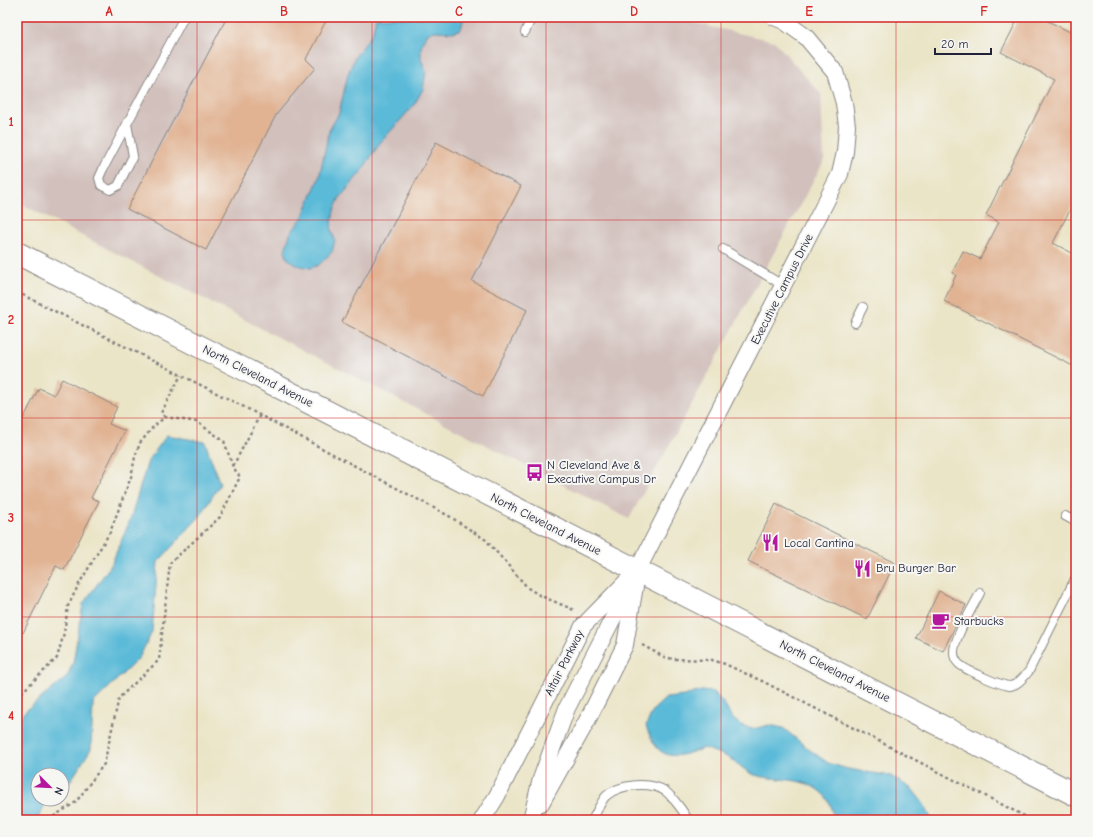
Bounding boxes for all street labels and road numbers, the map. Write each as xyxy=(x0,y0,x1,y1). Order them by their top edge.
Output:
street label: Executive Campus Drive xyxy=(748,231,816,347)
street label: North Cleveland Avenue xyxy=(200,342,316,410)
street label: North Cleveland Avenue xyxy=(488,490,604,558)
street label: Altair Parkway xyxy=(541,627,587,698)
street label: North Cleveland Avenue xyxy=(777,637,893,705)

